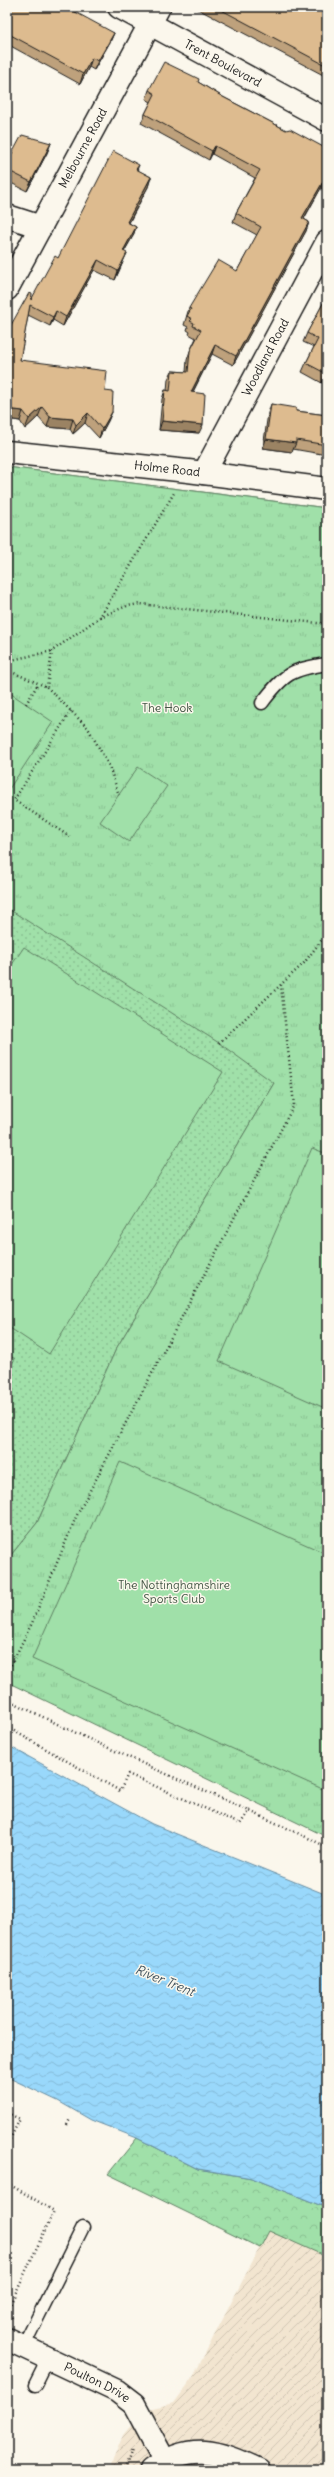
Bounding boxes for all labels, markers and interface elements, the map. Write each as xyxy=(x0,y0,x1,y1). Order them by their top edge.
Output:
street label: Trent Boulevard xyxy=(182,36,264,90)
street label: Melbourne Road xyxy=(55,105,110,190)
street label: Woodland Road xyxy=(238,316,292,398)
street label: Holme Road xyxy=(134,457,201,479)
park label: The Hook xyxy=(142,700,192,715)
park label: The Nottinghamshire Sports Club xyxy=(118,1577,230,1606)
water label: River Trent xyxy=(133,1961,198,2001)
street label: Poulton Drive xyxy=(62,2359,133,2405)

